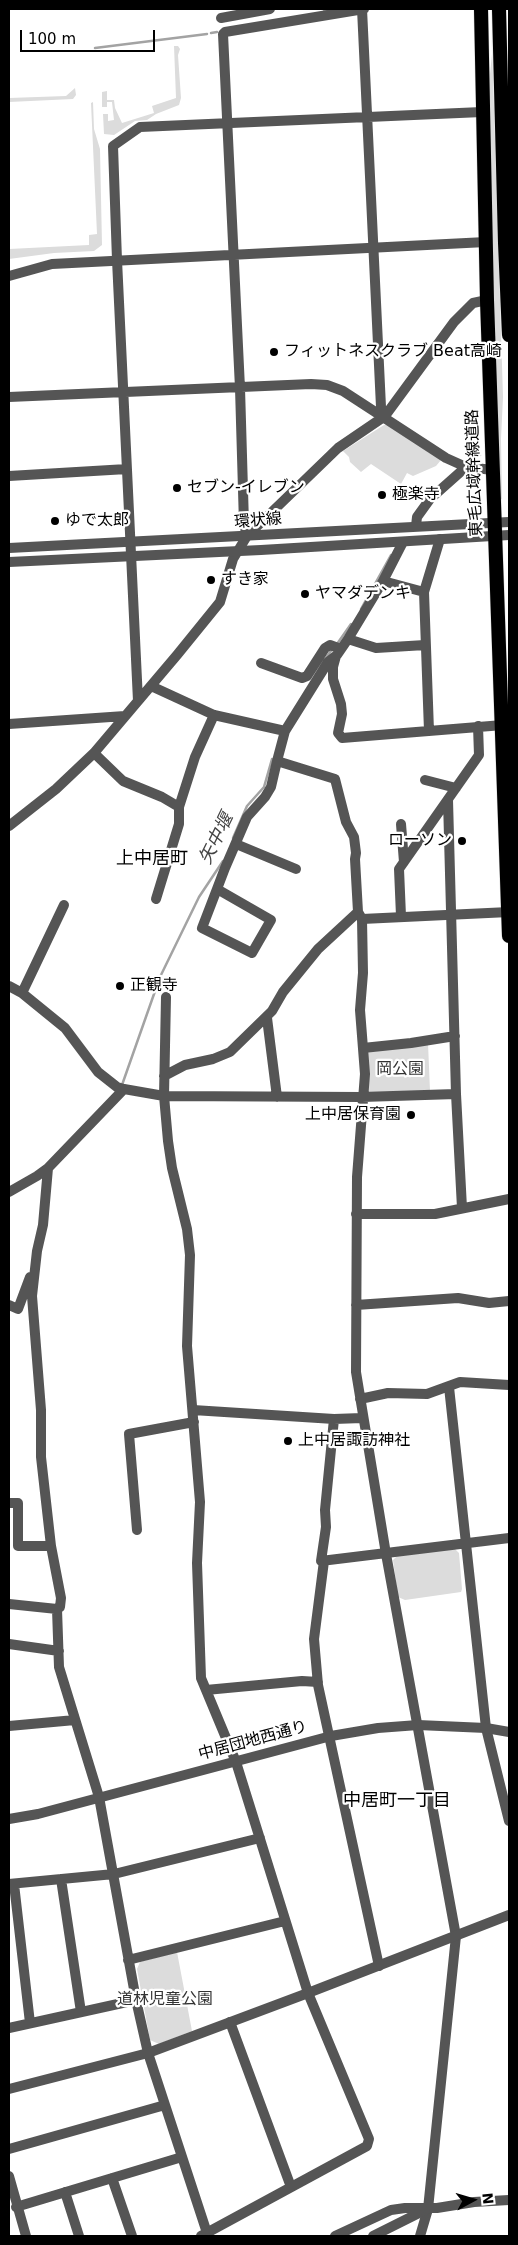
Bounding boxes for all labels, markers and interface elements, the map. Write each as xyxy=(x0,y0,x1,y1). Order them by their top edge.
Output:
scale bar xyxy=(22,20,158,52)
text: 100 m xyxy=(28,30,76,48)
place label: フィットネスクラブ Beat高崎 xyxy=(284,342,502,362)
marker: フィットネスクラブ Beat高崎 xyxy=(268,346,280,358)
street label: 東毛広域幹線道路 xyxy=(463,409,487,537)
place label: セブン-イレブン xyxy=(187,478,305,498)
marker: セブン-イレブン xyxy=(171,482,183,494)
place label: 極楽寺 xyxy=(392,485,440,505)
marker: 極楽寺 xyxy=(376,489,388,501)
street label: 環状線 xyxy=(233,509,283,533)
place label: ゆで太郎 xyxy=(65,511,129,531)
marker: ゆで太郎 xyxy=(49,515,61,527)
place label: すき家 xyxy=(221,570,269,590)
marker: すき家 xyxy=(205,574,217,586)
place label: ヤマダデンキ xyxy=(315,584,411,604)
marker: ヤマダデンキ xyxy=(299,588,311,600)
water label: 矢中堰 xyxy=(195,810,239,868)
place label: ローソン xyxy=(388,831,452,851)
marker: ローソン xyxy=(456,835,468,847)
district label: 上中居町 xyxy=(116,848,188,870)
place label: 正観寺 xyxy=(130,976,178,996)
marker: 正観寺 xyxy=(114,980,126,992)
park label: 岡公園 xyxy=(376,1060,424,1080)
place label: 上中居保育園 xyxy=(305,1105,401,1125)
marker: 上中居保育園 xyxy=(405,1109,417,1121)
place label: 上中居諏訪神社 xyxy=(298,1431,410,1451)
marker: 上中居諏訪神社 xyxy=(282,1435,294,1447)
street label: 中居団地西通り xyxy=(196,1717,310,1765)
district label: 中居町一丁目 xyxy=(343,1790,451,1812)
park label: 道林児童公園 xyxy=(117,1990,213,2010)
north arrow xyxy=(448,2175,498,2225)
text: N xyxy=(479,2192,496,2205)

